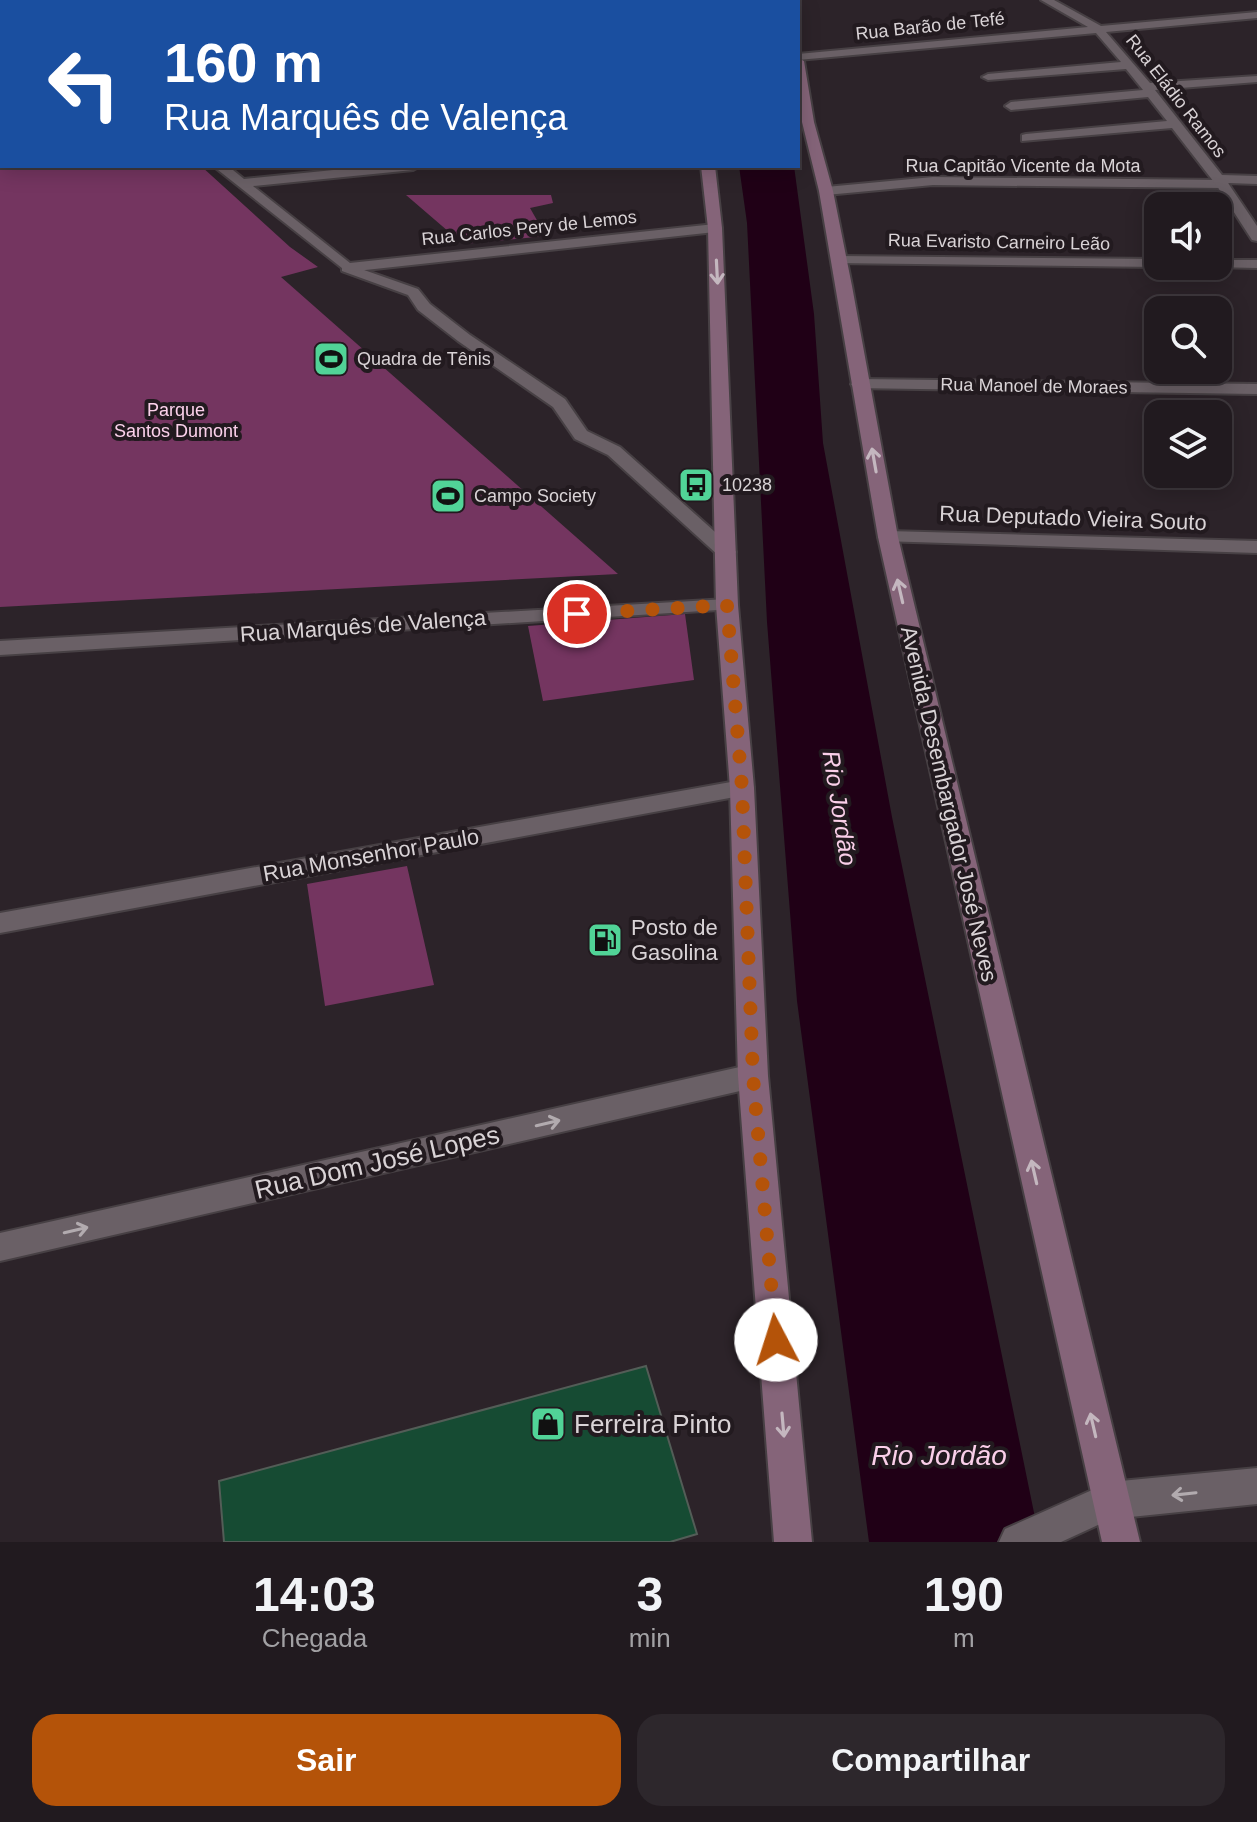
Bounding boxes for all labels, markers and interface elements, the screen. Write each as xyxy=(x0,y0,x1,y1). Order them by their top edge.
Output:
street label: Rua Barão de Tefé xyxy=(854,8,1006,44)
text: 160 m xyxy=(164,31,323,94)
street label: Rua Eládio Ramos xyxy=(1122,31,1230,161)
icon: left xyxy=(32,32,136,136)
text: Rua Marquês de Valença xyxy=(164,97,568,138)
street label: Rua Capitão Vicente da Mota xyxy=(906,156,1141,176)
map controls xyxy=(1144,192,1232,488)
button: sound xyxy=(1144,192,1232,280)
street label: Rua Carlos Pery de Lemos xyxy=(420,207,638,249)
street label: Rua Evaristo Carneiro Leão xyxy=(888,230,1110,254)
one-way arrow xyxy=(710,258,725,285)
button: search xyxy=(1144,296,1232,384)
sports icon: Quadra de Tênis xyxy=(312,340,350,378)
place label: Quadra de Tênis xyxy=(357,349,491,369)
street label: Rua Manoel de Moraes xyxy=(940,374,1128,398)
park label: Parque Santos Dumont xyxy=(114,400,238,441)
button: layers xyxy=(1144,400,1232,488)
one-way arrow xyxy=(865,448,880,473)
bus stop icon: 10238 xyxy=(677,466,715,504)
place label: 10238 xyxy=(722,475,772,495)
sports icon: Campo Society xyxy=(429,477,467,515)
place label: Campo Society xyxy=(474,486,596,506)
street label: Rua Deputado Vieira Souto xyxy=(939,501,1207,535)
one-way arrow xyxy=(892,579,907,605)
pin xyxy=(543,580,611,648)
icon: arrive xyxy=(555,592,599,636)
street label: Rua Marquês de Valença xyxy=(239,605,488,647)
street label: Avenida Desembargador José Neves xyxy=(896,624,1002,984)
water label: Rio Jordão xyxy=(818,749,862,867)
street label: Rua Monsenhor Paulo xyxy=(261,824,481,886)
place label: Posto de Gasolina xyxy=(631,915,719,965)
fuel station icon: Posto de Gasolina xyxy=(586,921,624,959)
one-way arrow xyxy=(535,1115,560,1130)
street label: Rua Dom José Lopes xyxy=(252,1119,502,1205)
one-way arrow xyxy=(1026,1160,1041,1185)
one-way arrow xyxy=(63,1222,88,1237)
position arrow xyxy=(734,1298,818,1382)
shop icon: Ferreira Pinto xyxy=(529,1405,567,1443)
place label: Ferreira Pinto xyxy=(574,1409,732,1439)
one-way arrow xyxy=(776,1411,791,1438)
one-way arrow xyxy=(1084,1413,1099,1439)
water label: Rio Jordão xyxy=(871,1440,1007,1471)
one-way arrow xyxy=(1171,1486,1197,1501)
text: 14:03 xyxy=(253,1568,376,1621)
text: 3 xyxy=(636,1568,663,1621)
text: 190 xyxy=(924,1568,1004,1621)
text: Chegada xyxy=(262,1623,367,1653)
text: min xyxy=(629,1623,671,1653)
text: m xyxy=(953,1623,975,1653)
button: Sair xyxy=(32,1714,621,1806)
button: Compartilhar xyxy=(637,1714,1225,1806)

